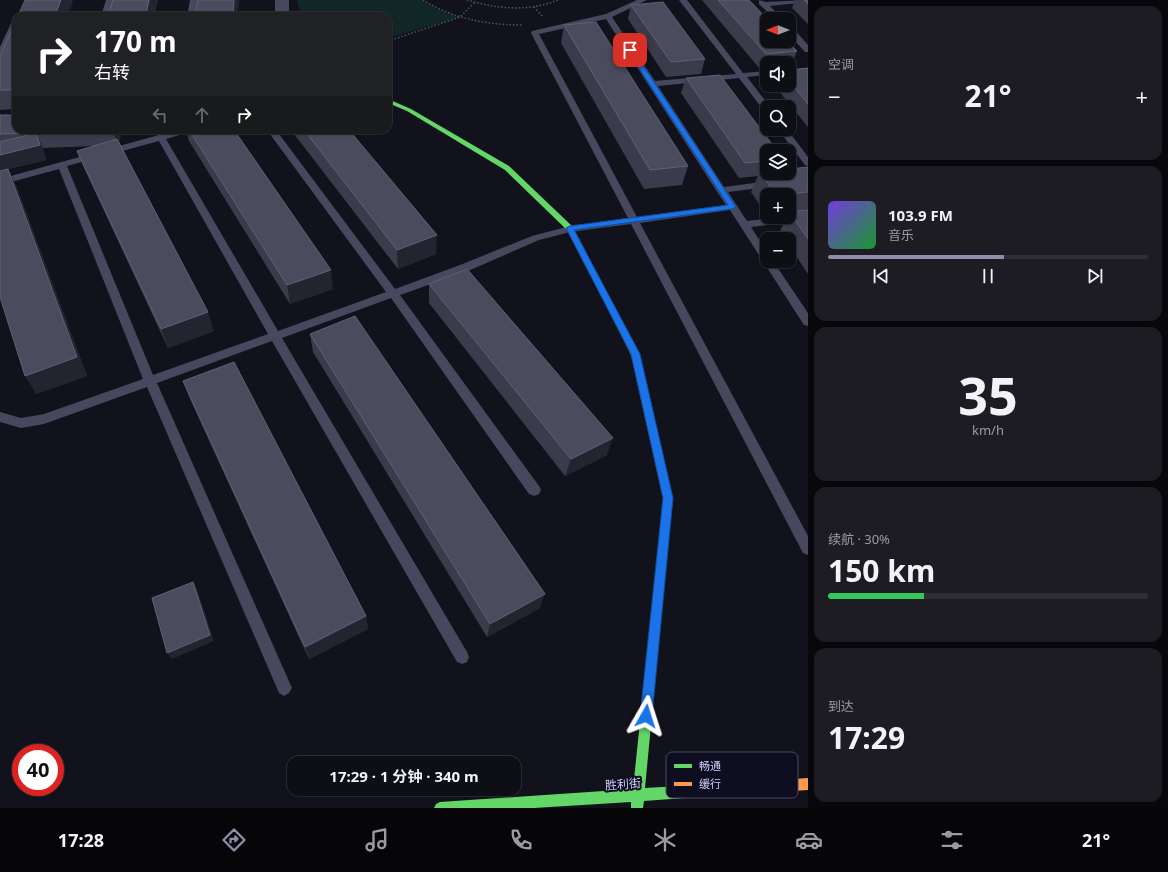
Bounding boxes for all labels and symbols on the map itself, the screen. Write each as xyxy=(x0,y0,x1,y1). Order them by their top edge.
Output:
north arrow xyxy=(760,12,796,48)
pin xyxy=(613,33,647,67)
position arrow xyxy=(625,695,667,737)
speed limit sign: 40 xyxy=(12,744,64,796)
legend xyxy=(666,752,798,798)
text: 畅通 xyxy=(699,758,721,773)
street label: 胜利街 xyxy=(604,774,642,794)
text: 缓行 xyxy=(699,776,721,791)

